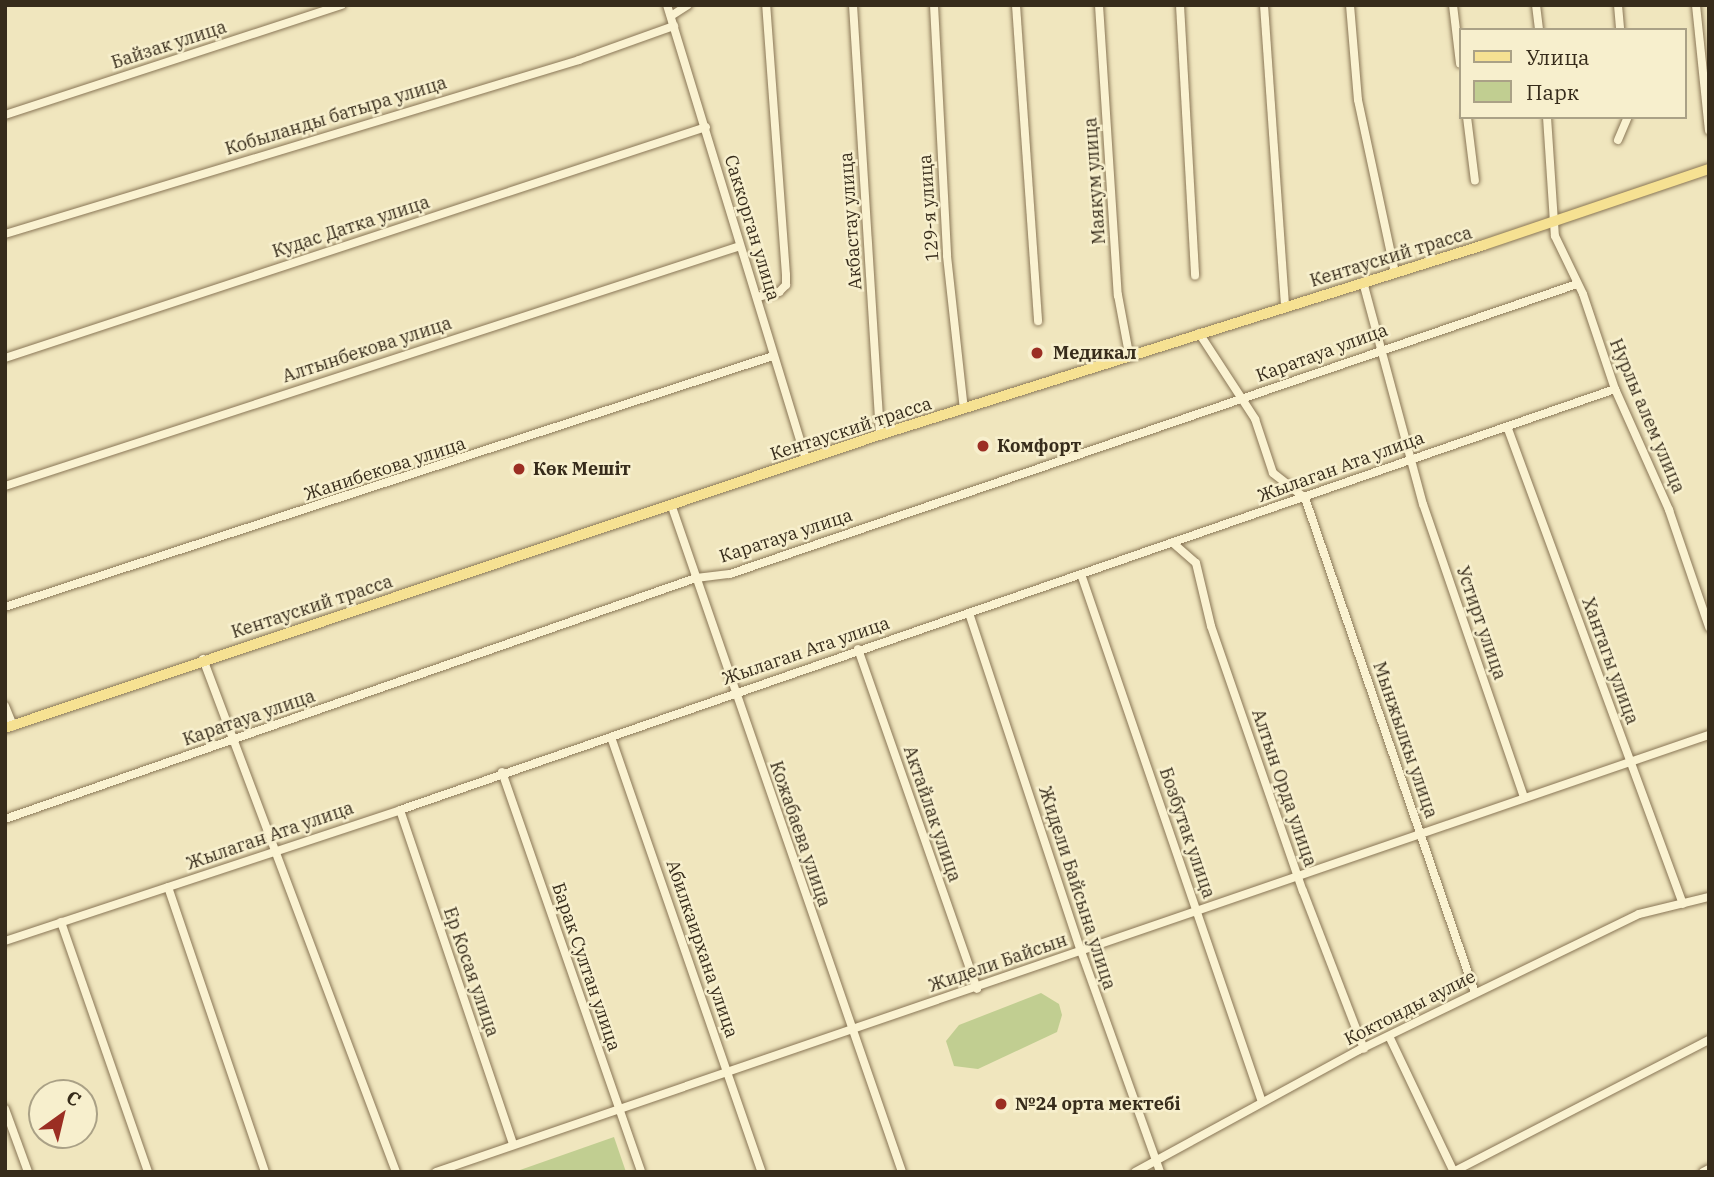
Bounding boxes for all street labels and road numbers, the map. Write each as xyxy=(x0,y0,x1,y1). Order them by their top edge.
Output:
street label: Байзак улица xyxy=(109,16,229,74)
street label: Кобыланды батыра улица xyxy=(223,72,449,160)
street label: Маякум улица xyxy=(1080,117,1110,245)
street label: Акбастау улица xyxy=(835,151,867,291)
street label: Саккорган улица xyxy=(720,153,784,303)
street label: 129-я улица xyxy=(914,154,944,262)
street label: Кудас Датка улица xyxy=(270,191,432,263)
street label: Кентауский трасса xyxy=(1307,222,1475,292)
street label: Алтынбекова улица xyxy=(280,312,454,388)
street label: Каратауа улица xyxy=(1253,319,1391,387)
street label: Нурлы алем улица xyxy=(1605,335,1689,497)
street label: Кентауский трасса xyxy=(768,393,934,465)
street label: Жылаган Ата улица xyxy=(1255,427,1427,507)
street label: Жанибекова улица xyxy=(302,433,468,505)
street label: Каратауа улица xyxy=(717,504,855,568)
street label: Устирт улица xyxy=(1451,563,1511,683)
street label: Кентауский трасса xyxy=(229,571,395,643)
street label: Хантагы улица xyxy=(1577,595,1643,727)
street label: Жылаган Ата улица xyxy=(719,612,893,690)
street label: Мынжылкы улица xyxy=(1368,659,1442,821)
street label: Каратауа улица xyxy=(180,685,318,751)
street label: Алтын Орда улица xyxy=(1247,706,1321,870)
street label: Актайлак улица xyxy=(899,743,965,885)
street label: Кожабаева улица xyxy=(765,758,835,910)
street label: Бозбутак улица xyxy=(1154,765,1220,901)
street label: Жидели Байсына улица xyxy=(1034,783,1120,993)
street label: Жылаган Ата улица xyxy=(183,797,357,875)
street label: Абилкаирхана улица xyxy=(661,857,743,1041)
street label: Барак Султан улица xyxy=(547,880,625,1054)
street label: Ер Косая улица xyxy=(439,904,503,1040)
street label: Жидели Байсын xyxy=(926,929,1070,997)
street label: Коктонды аулие xyxy=(1341,966,1479,1050)

